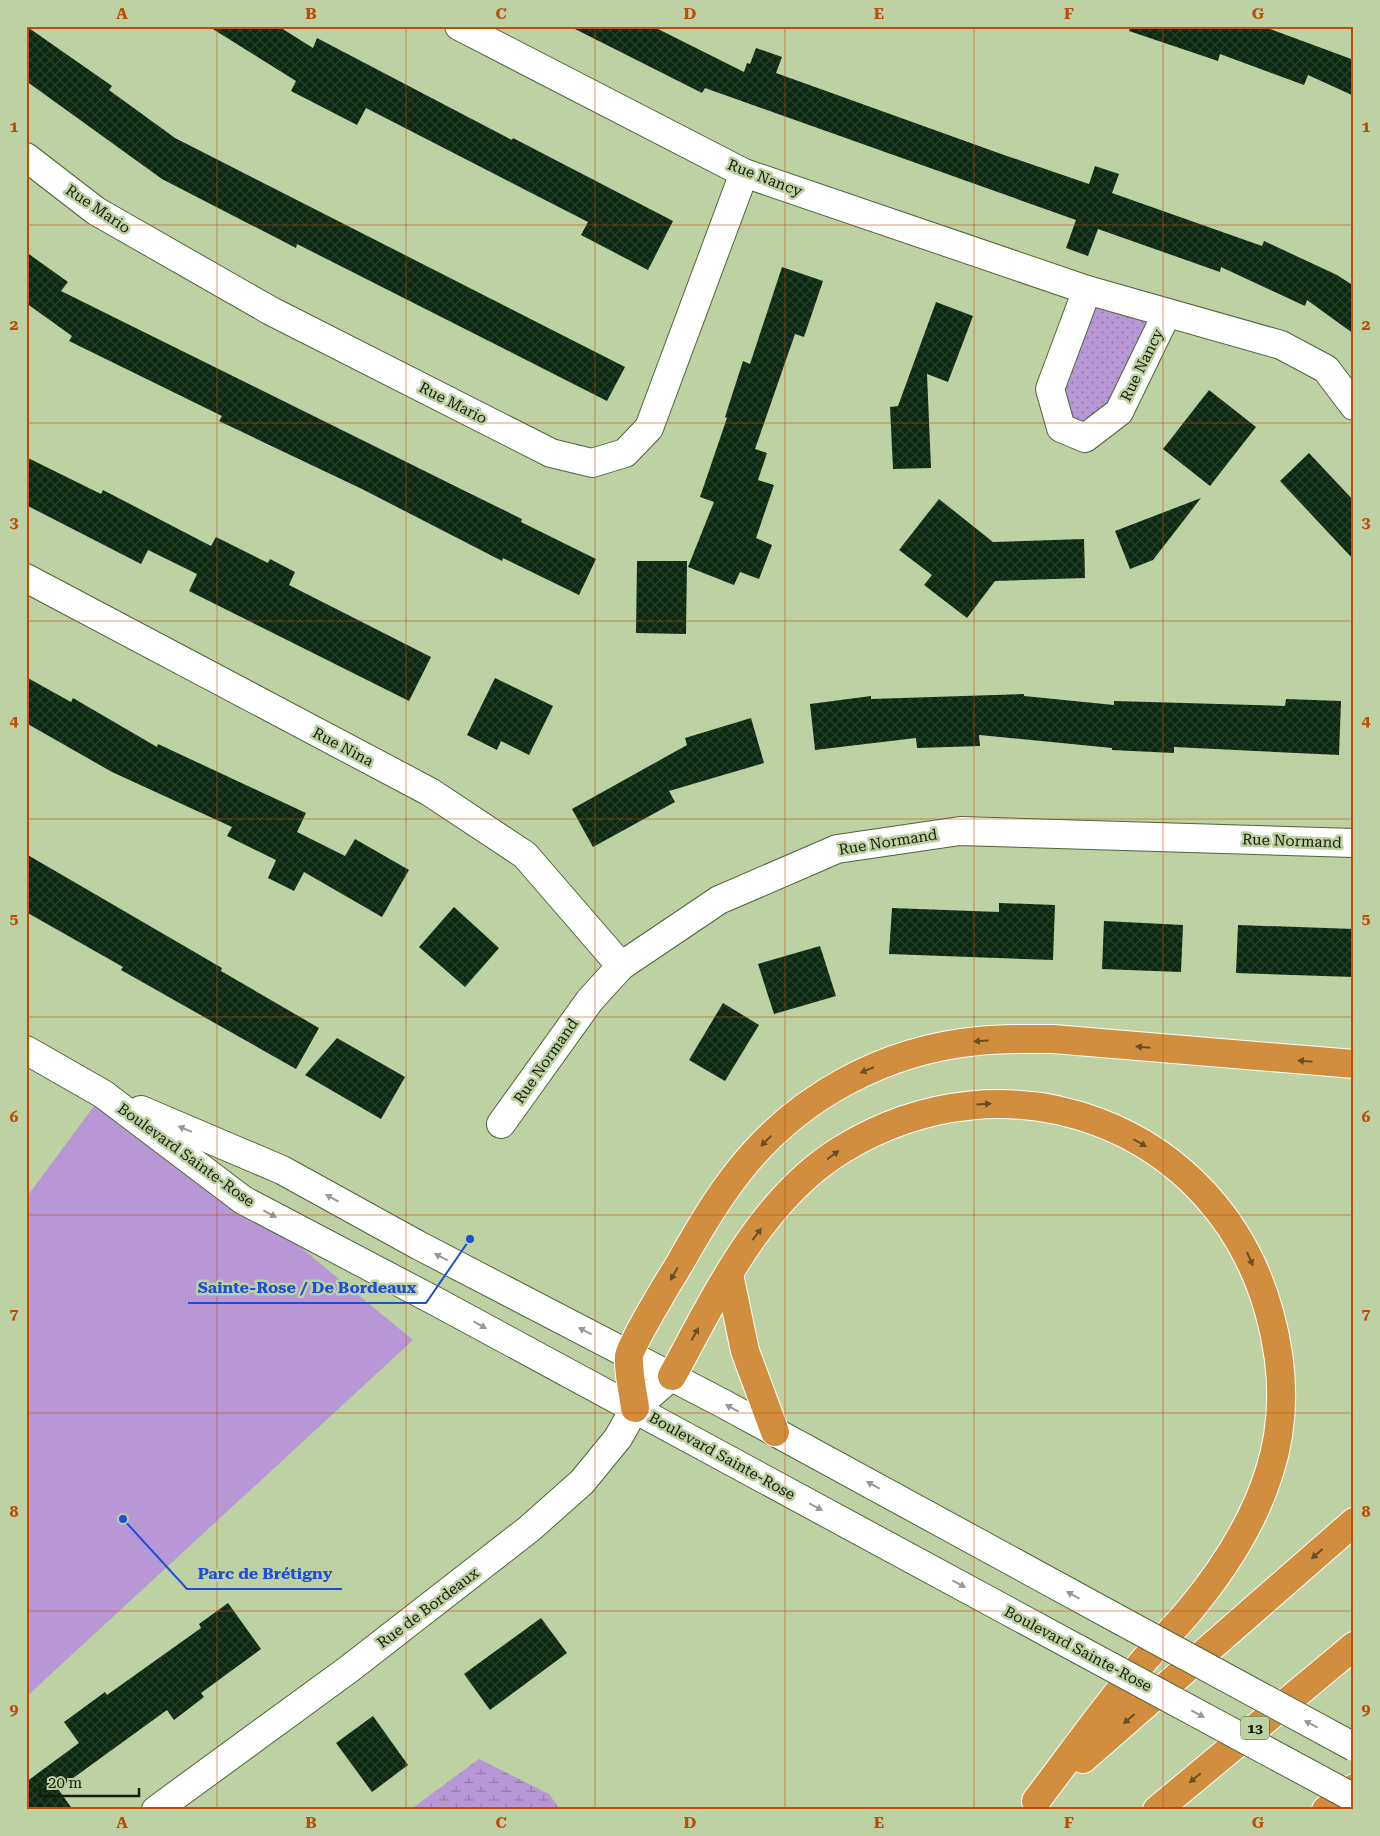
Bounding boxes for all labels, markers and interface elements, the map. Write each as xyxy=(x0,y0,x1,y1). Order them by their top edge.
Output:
text: A xyxy=(116,4,128,23)
text: B xyxy=(305,4,317,23)
text: C xyxy=(495,4,507,23)
text: D xyxy=(684,4,697,23)
text: E xyxy=(874,4,884,23)
text: F xyxy=(1064,4,1074,23)
text: G xyxy=(1252,4,1265,23)
text: 1 xyxy=(10,117,19,136)
text: 1 xyxy=(1362,117,1371,136)
street label: Rue Nancy xyxy=(725,156,805,201)
street label: Rue Mario xyxy=(62,181,134,237)
text: 2 xyxy=(10,315,19,334)
text: 2 xyxy=(1362,315,1371,334)
street label: Rue Nancy xyxy=(1117,326,1167,404)
street label: Rue Mario xyxy=(416,378,490,428)
text: 3 xyxy=(10,513,19,532)
text: 3 xyxy=(1362,513,1371,532)
text: 4 xyxy=(10,711,19,730)
text: 4 xyxy=(1362,711,1371,730)
street label: Rue Nina xyxy=(310,724,376,770)
street label: Rue Normand xyxy=(837,825,939,859)
street label: Rue Normand xyxy=(1242,830,1343,852)
text: 5 xyxy=(10,909,19,928)
text: 5 xyxy=(1362,909,1371,928)
street label: Rue Normand xyxy=(510,1015,582,1107)
one-way arrow xyxy=(973,1037,989,1045)
one-way arrow xyxy=(1135,1043,1151,1051)
one-way arrow xyxy=(1297,1057,1313,1065)
one-way arrow xyxy=(860,1066,874,1074)
street label: Boulevard Sainte-Rose xyxy=(114,1099,258,1211)
one-way arrow xyxy=(977,1099,993,1107)
text: 6 xyxy=(10,1107,19,1126)
text: 6 xyxy=(1362,1107,1371,1126)
one-way arrow xyxy=(177,1125,192,1133)
one-way arrow xyxy=(760,1135,772,1147)
one-way arrow xyxy=(1133,1138,1146,1147)
one-way arrow xyxy=(826,1150,839,1161)
one-way arrow xyxy=(326,1193,339,1202)
one-way arrow xyxy=(263,1210,278,1218)
one-way arrow xyxy=(751,1228,762,1241)
one-way arrow xyxy=(1246,1252,1254,1266)
one-way arrow xyxy=(433,1253,448,1261)
one-way arrow xyxy=(669,1267,678,1281)
callout: Sainte-Rose / De Bordeaux xyxy=(188,1272,426,1303)
text: Sainte-Rose / De Bordeaux xyxy=(198,1278,417,1297)
text: 7 xyxy=(10,1304,19,1323)
text: 7 xyxy=(1362,1304,1371,1323)
one-way arrow xyxy=(473,1321,488,1329)
one-way arrow xyxy=(578,1327,592,1335)
one-way arrow xyxy=(691,1327,700,1340)
one-way arrow xyxy=(726,1404,739,1413)
street label: Boulevard Sainte-Rose xyxy=(646,1408,798,1504)
one-way arrow xyxy=(865,1481,880,1489)
text: 8 xyxy=(10,1502,19,1521)
text: 8 xyxy=(1362,1502,1371,1521)
one-way arrow xyxy=(808,1503,823,1511)
one-way arrow xyxy=(1311,1548,1324,1559)
callout: Parc de Brétigny xyxy=(187,1558,342,1589)
text: Parc de Brétigny xyxy=(198,1564,333,1583)
street label: Rue de Bordeaux xyxy=(374,1564,483,1652)
one-way arrow xyxy=(951,1580,966,1588)
one-way arrow xyxy=(1066,1590,1080,1599)
street label: Boulevard Sainte-Rose xyxy=(1001,1602,1155,1696)
text: 9 xyxy=(10,1700,19,1719)
text: 9 xyxy=(1362,1700,1371,1719)
one-way arrow xyxy=(1191,1710,1206,1718)
one-way arrow xyxy=(1123,1713,1136,1724)
road number: 13 xyxy=(1241,1716,1269,1740)
one-way arrow xyxy=(1304,1720,1318,1728)
scale bar xyxy=(40,1766,139,1798)
one-way arrow xyxy=(1189,1772,1202,1783)
text: 20 m xyxy=(48,1774,83,1792)
text: A xyxy=(116,1813,128,1832)
text: B xyxy=(305,1813,317,1832)
text: C xyxy=(495,1813,507,1832)
text: D xyxy=(684,1813,697,1832)
text: E xyxy=(874,1813,884,1832)
text: F xyxy=(1064,1813,1074,1832)
text: G xyxy=(1252,1813,1265,1832)

